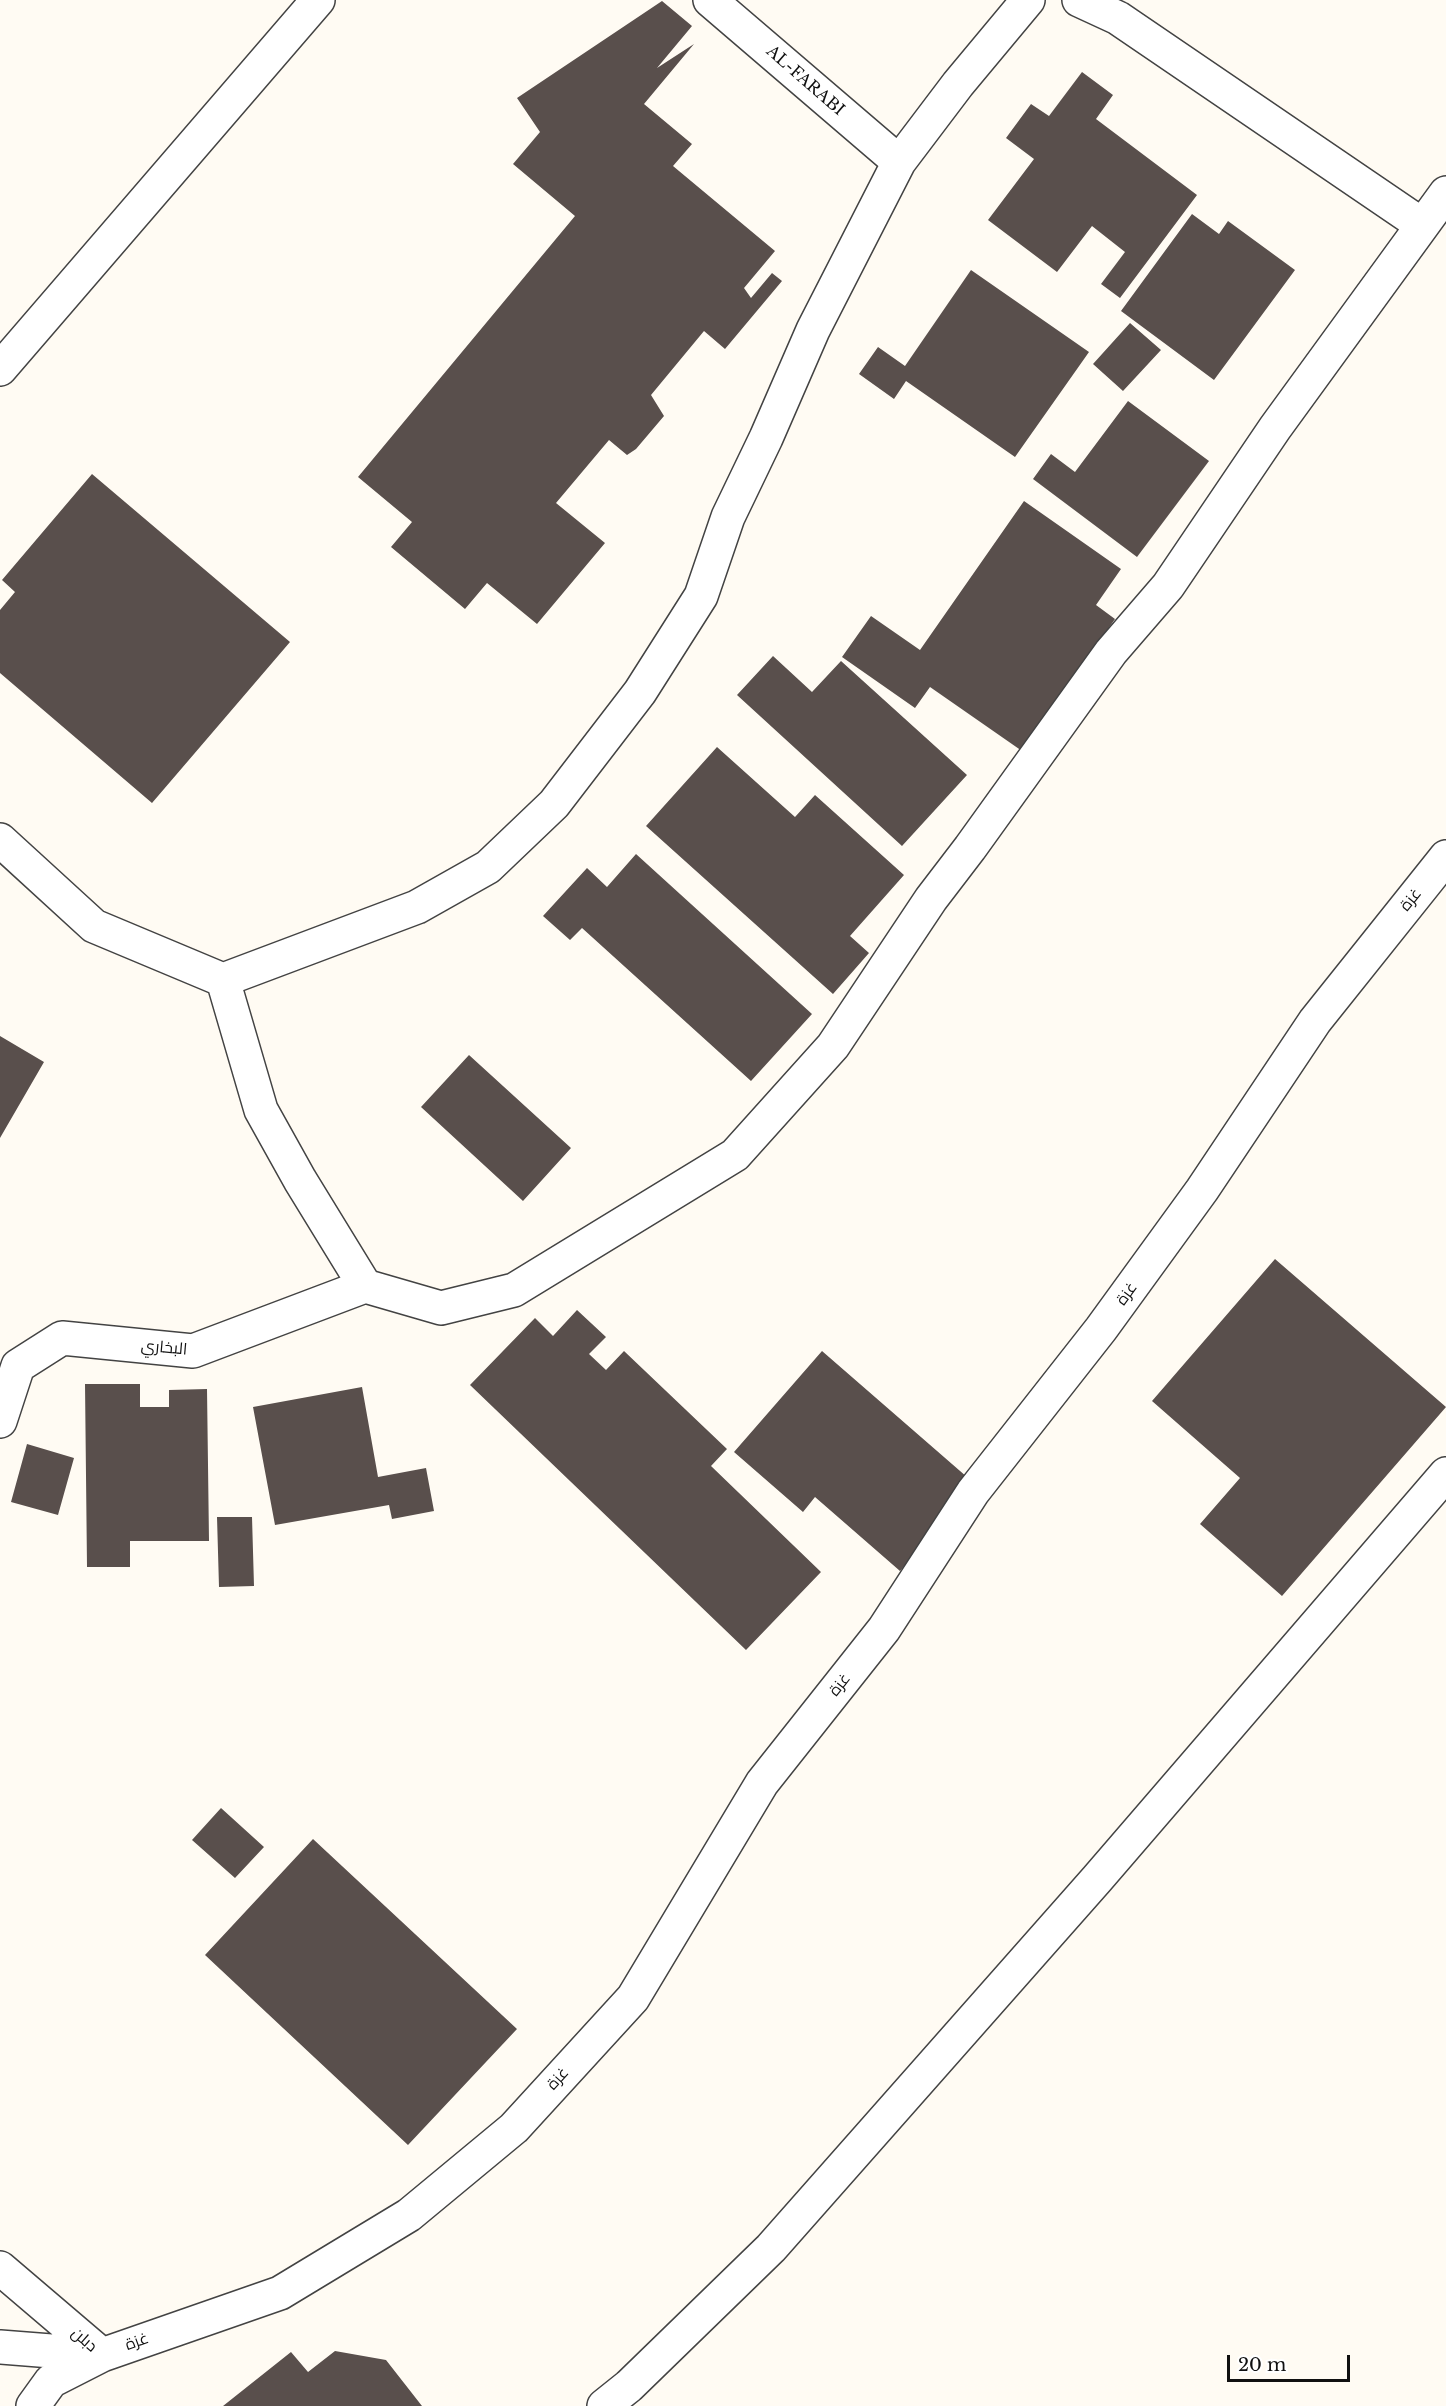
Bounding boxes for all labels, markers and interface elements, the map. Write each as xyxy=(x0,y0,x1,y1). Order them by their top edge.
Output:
street label: AL-FARABI xyxy=(762,42,848,120)
street label: غزة xyxy=(1396,885,1426,915)
street label: غزة xyxy=(1112,1279,1142,1309)
street label: البخاري xyxy=(140,1336,188,1360)
street label: غزة xyxy=(825,1670,855,1700)
street label: غزة xyxy=(543,2064,573,2094)
street label: دبلن xyxy=(67,2324,101,2356)
street label: غزة xyxy=(123,2329,151,2355)
scale bar xyxy=(1230,2343,1353,2381)
text: 20 m xyxy=(1238,2354,1286,2376)

